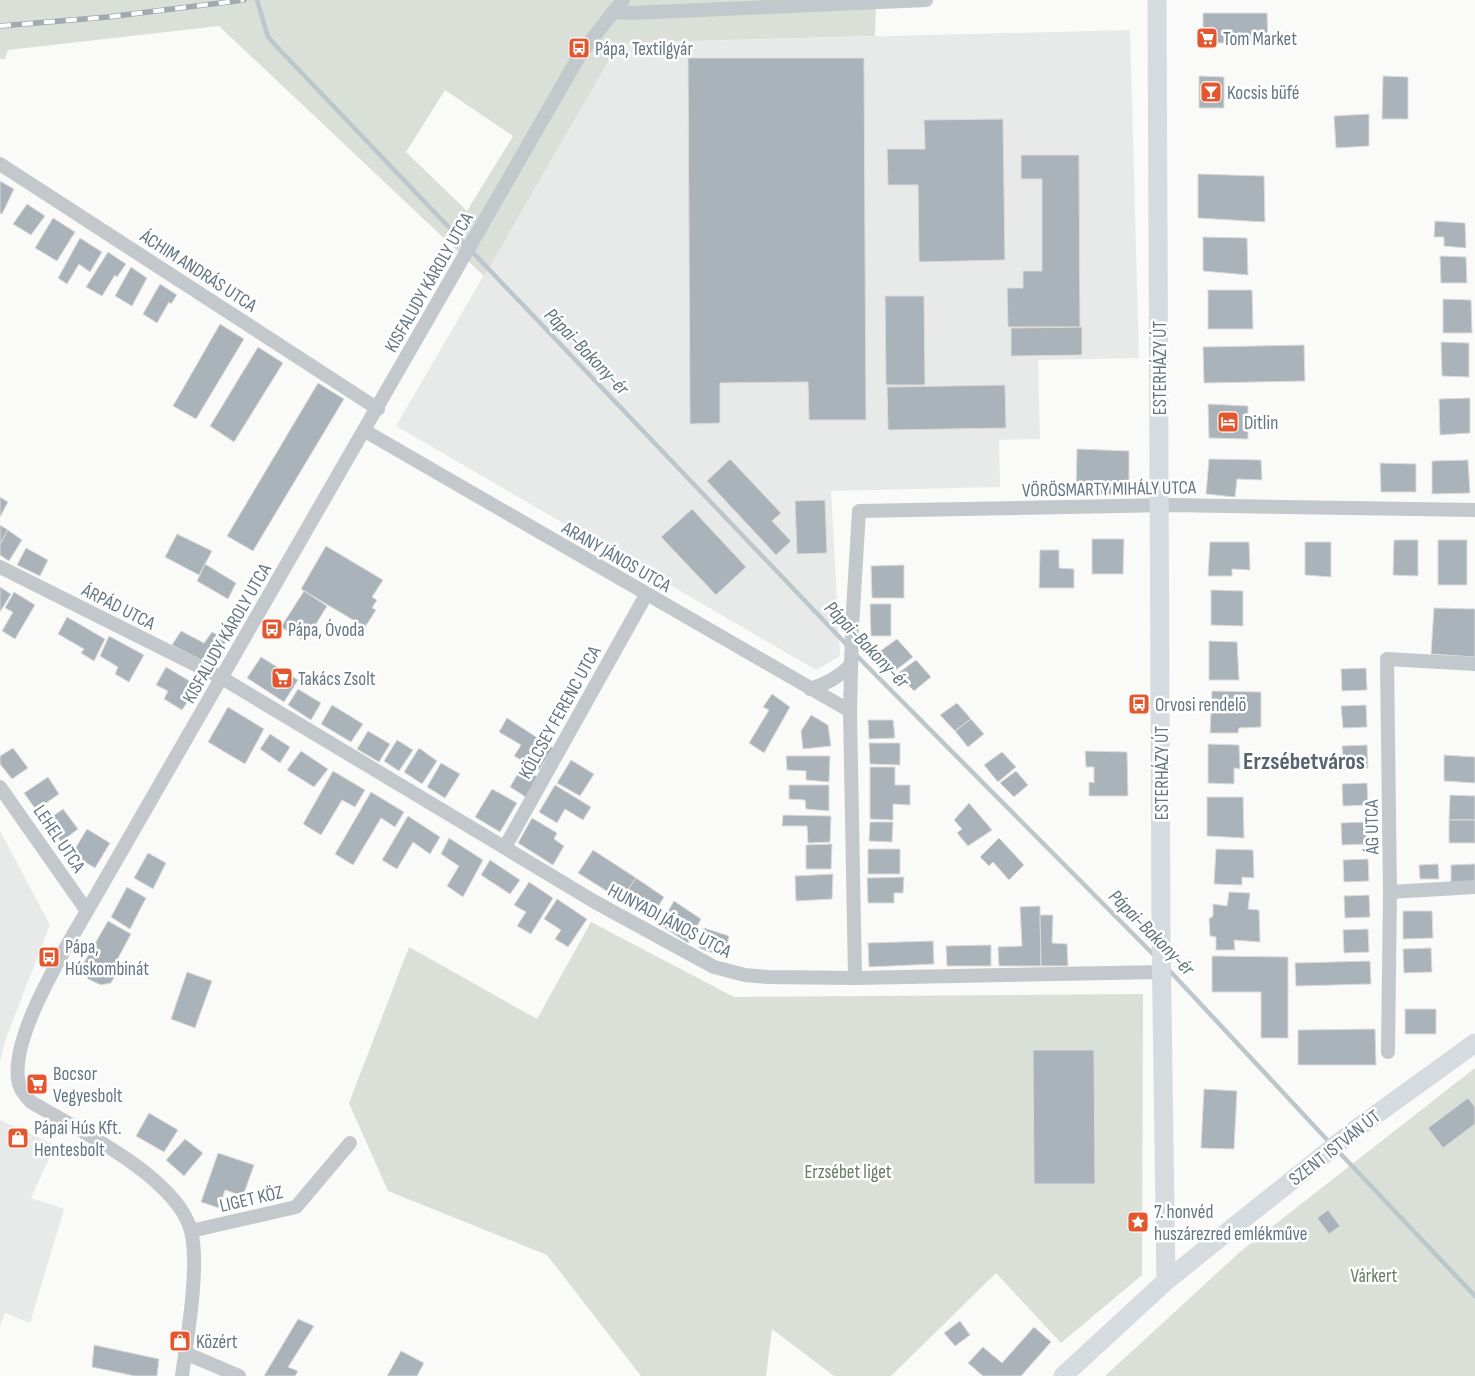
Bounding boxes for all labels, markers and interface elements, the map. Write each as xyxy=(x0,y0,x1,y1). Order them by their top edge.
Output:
supermarket icon: Tom Market xyxy=(1195,26,1219,50)
place label: Tom Market xyxy=(1223,28,1297,51)
bus stop icon: Pápa, Textilgyár xyxy=(567,36,591,60)
place label: Pápa, Textilgyár xyxy=(595,38,693,61)
bar icon: Kocsis büfé xyxy=(1199,80,1223,104)
place label: Kocsis büfé xyxy=(1227,82,1300,105)
street label: KISFALUDY KÁROLY UTCA xyxy=(380,208,479,357)
street label: ÁCHIM ANDRÁS UTCA xyxy=(135,225,261,318)
water label: Pápai-Bakony-ér xyxy=(539,303,635,401)
street label: ESTERHÁZY ÚT xyxy=(1149,321,1172,415)
hotel icon: Ditlin xyxy=(1216,410,1240,434)
place label: Ditlin xyxy=(1244,412,1278,435)
street label: VÖRÖSMARTY MIHÁLY UTCA xyxy=(1022,476,1197,503)
street label: ARANY JÁNOS UTCA xyxy=(557,516,675,598)
street label: KISFALUDY KÁROLY UTCA xyxy=(178,559,277,708)
street label: ÁRPÁD UTCA xyxy=(77,579,160,636)
water label: Pápai-Bakony-ér xyxy=(819,596,915,694)
bus stop icon: Pápa, Óvoda xyxy=(260,617,284,641)
place label: Pápa, Óvoda xyxy=(288,619,365,642)
street label: KÖLCSEY FERENC UTCA xyxy=(514,641,607,783)
supermarket icon: Takács Zsolt xyxy=(270,666,294,690)
place label: Takács Zsolt xyxy=(298,668,376,691)
bus stop icon: Orvosi rendelö xyxy=(1127,692,1151,716)
place label: Orvosi rendelö xyxy=(1155,694,1246,717)
street label: ESTERHÁZY ÚT xyxy=(1151,726,1174,820)
district label: Erzsébetváros xyxy=(1243,747,1365,776)
street label: ÁG UTCA xyxy=(1361,799,1384,856)
street label: LEHEL UTCA xyxy=(28,801,90,878)
street label: HUNYADI JÁNOS UTCA xyxy=(604,879,736,964)
water label: Pápai-Bakony-ér xyxy=(1103,885,1200,982)
place label: Pápa, Húskombinát xyxy=(65,936,149,981)
bus stop icon: Pápa, Húskombinát xyxy=(37,945,61,969)
place label: Bocsor Vegyesbolt xyxy=(53,1063,123,1108)
supermarket icon: Bocsor Vegyesbolt xyxy=(25,1072,49,1096)
street label: SZENT ISTVÁN ÚT xyxy=(1285,1105,1386,1191)
place label: Pápai Hús Kft. Hentesbolt xyxy=(34,1117,122,1162)
shop icon: Pápai Hús Kft. Hentesbolt xyxy=(6,1126,30,1150)
park label: Erzsébet liget xyxy=(804,1161,892,1184)
street label: LIGET KÖZ xyxy=(217,1181,285,1218)
place label: 7. honvéd huszárezred emlékműve xyxy=(1154,1201,1307,1246)
place icon: 7. honvéd huszárezred emlékműve xyxy=(1126,1210,1150,1234)
park label: Várkert xyxy=(1351,1265,1398,1288)
shop icon: Közért xyxy=(168,1329,192,1353)
place label: Közért xyxy=(196,1331,238,1354)

